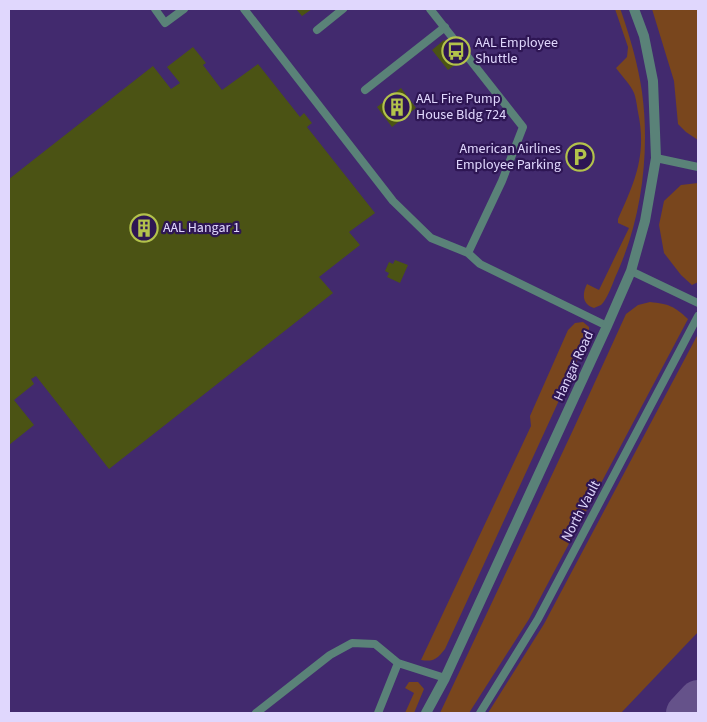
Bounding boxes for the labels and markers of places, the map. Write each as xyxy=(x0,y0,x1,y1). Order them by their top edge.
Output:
place label: AAL Employee Shuttle xyxy=(475,33,558,69)
bus stop icon: AAL Employee Shuttle xyxy=(441,36,471,66)
place label: AAL Fire Pump House Bldg 724 xyxy=(416,89,506,125)
building icon: AAL Fire Pump House Bldg 724 xyxy=(382,92,412,122)
place label: American Airlines Employee Parking xyxy=(456,139,561,175)
parking icon: American Airlines Employee Parking xyxy=(565,142,595,172)
building icon: AAL Hangar 1 xyxy=(129,213,159,243)
place label: AAL Hangar 1 xyxy=(163,218,240,238)

